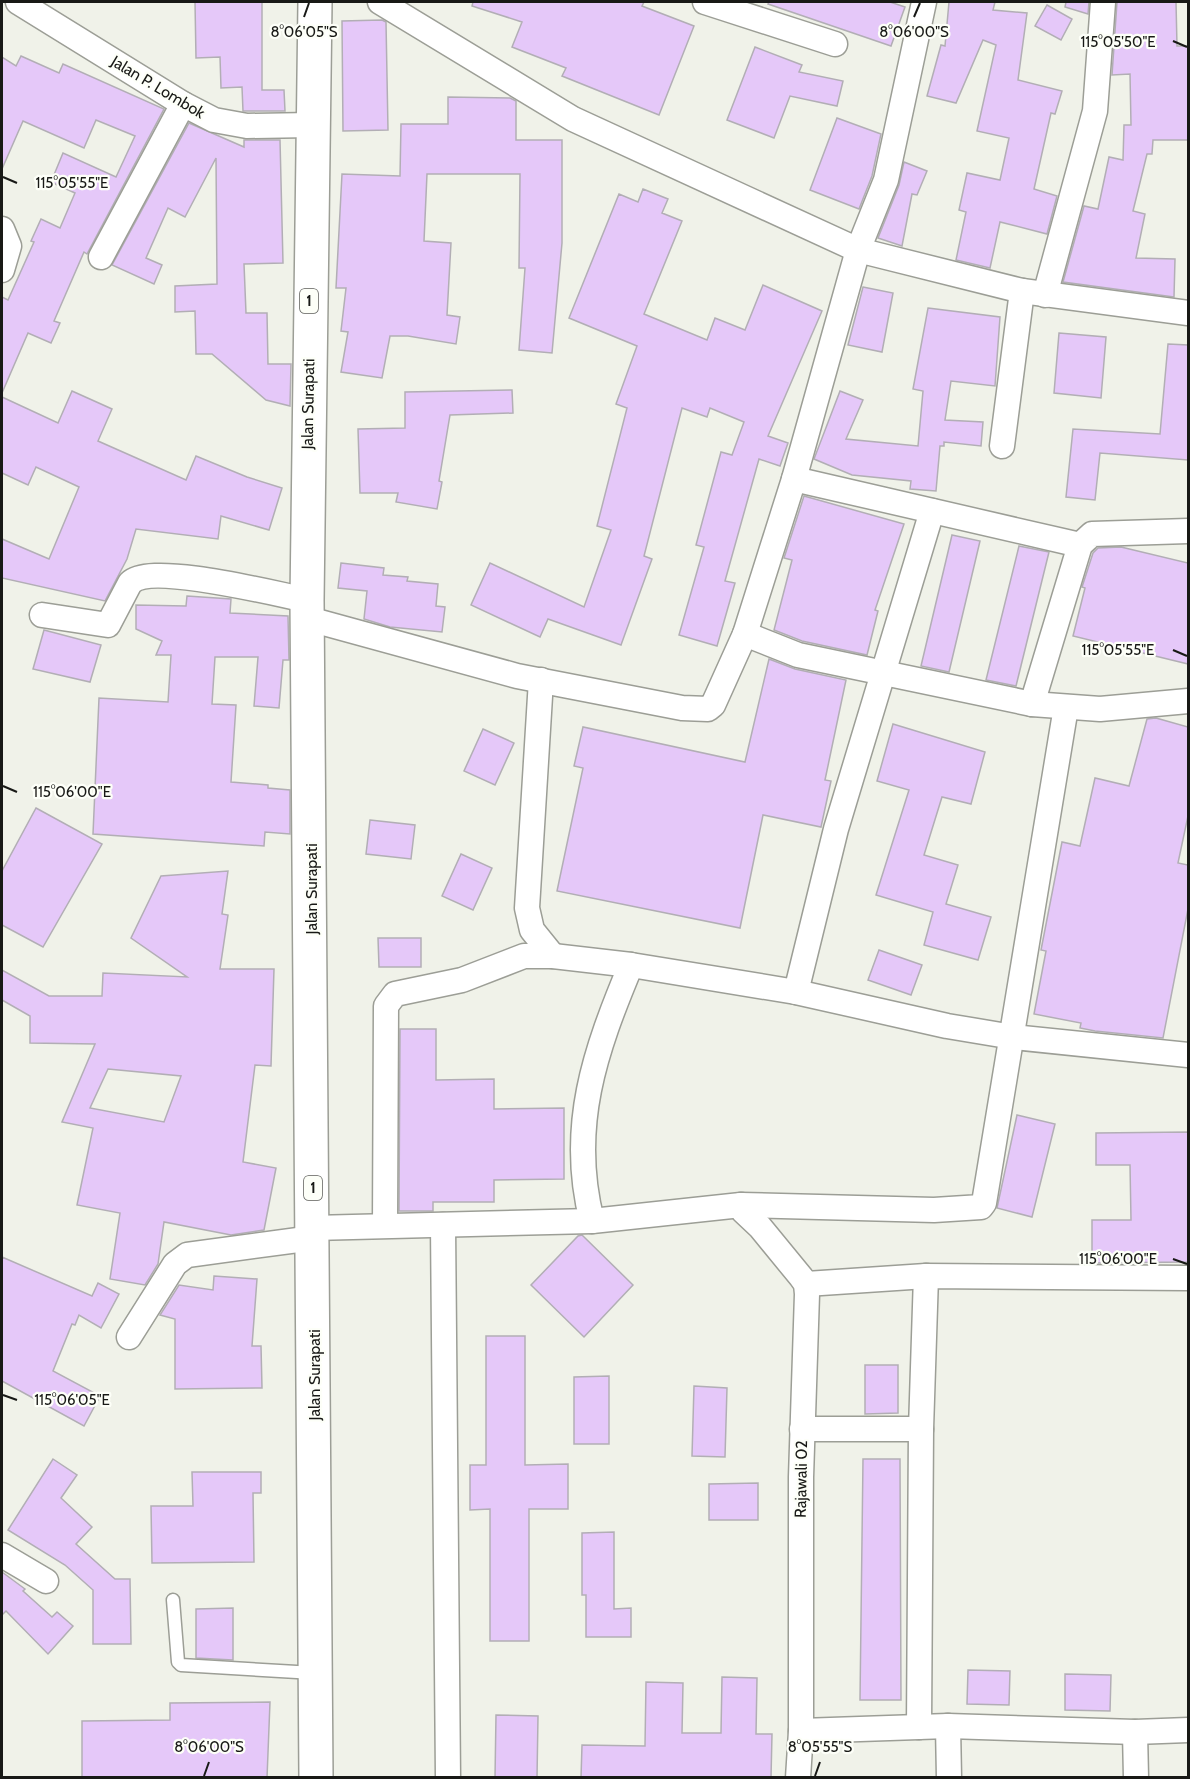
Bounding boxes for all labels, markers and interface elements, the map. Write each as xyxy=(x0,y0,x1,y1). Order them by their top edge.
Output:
text: 8°06'05"S xyxy=(270,23,338,41)
text: 8°06'00"S xyxy=(879,23,949,41)
text: 115°05'50"E xyxy=(1080,33,1156,51)
street label: Jalan P. Lombok xyxy=(107,51,209,123)
text: 115°05'55"E xyxy=(36,174,108,192)
road number: 1 xyxy=(300,289,318,313)
street label: Jalan Surapati xyxy=(298,358,318,451)
text: 115°05'55"E xyxy=(1082,641,1154,659)
text: 115°06'00"E xyxy=(33,783,111,801)
street label: Jalan Surapati xyxy=(302,843,321,936)
road number: 1 xyxy=(304,1176,322,1200)
text: 115°06'00"E xyxy=(1079,1250,1157,1268)
street label: Jalan Surapati xyxy=(305,1329,324,1422)
text: 115°06'05"E xyxy=(34,1391,110,1409)
street label: Rajawali 02 xyxy=(791,1440,811,1518)
text: 8°06'00"S xyxy=(174,1738,244,1756)
text: 8°05'55"S xyxy=(788,1738,852,1756)

